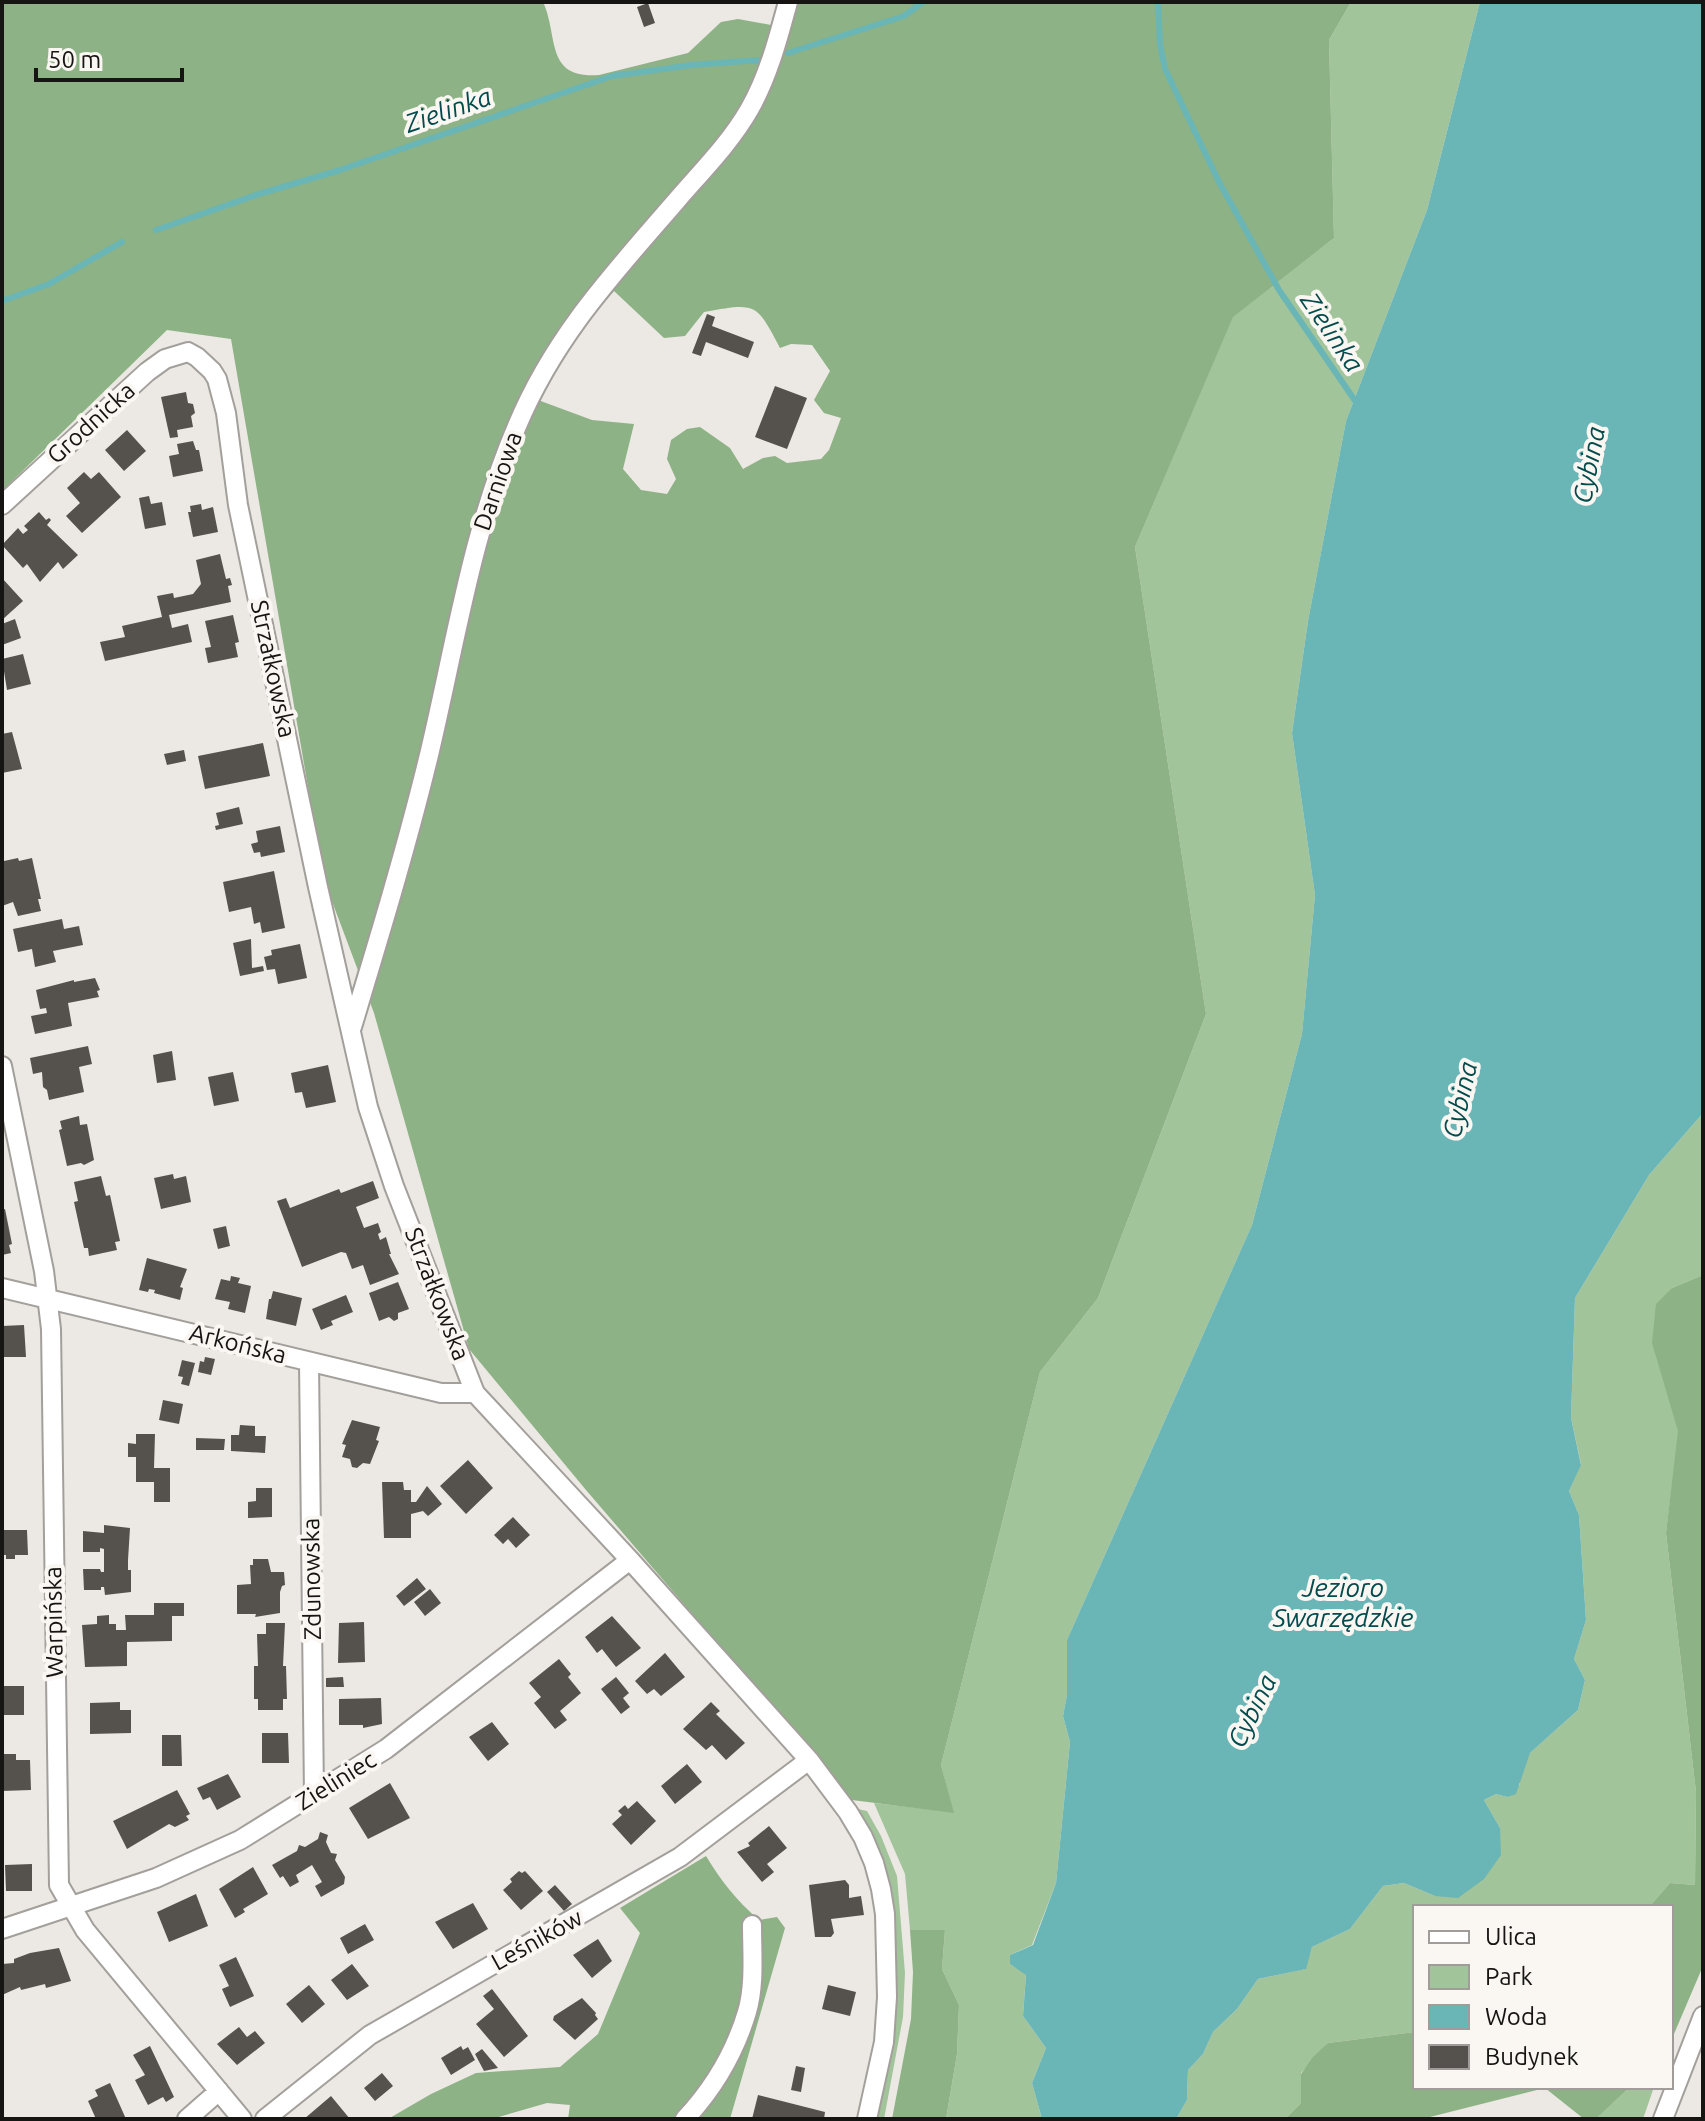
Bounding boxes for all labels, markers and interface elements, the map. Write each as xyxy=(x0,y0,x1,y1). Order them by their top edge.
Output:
scale bar xyxy=(36,32,182,82)
text: 50 m xyxy=(48,46,101,73)
water label: Zielinka xyxy=(400,81,495,138)
water label: Zielinka xyxy=(1295,286,1369,377)
street label: Grodnicka xyxy=(41,376,140,469)
water label: Cybina xyxy=(1567,424,1610,506)
street label: Darniowa xyxy=(468,428,527,534)
street label: Strzałkowska xyxy=(246,598,301,740)
water label: Cybina xyxy=(1437,1059,1482,1141)
street label: Strzałkowska xyxy=(400,1224,475,1364)
street label: Arkońska xyxy=(187,1318,289,1369)
street label: Zdunowska xyxy=(297,1518,326,1640)
street label: Warpińska xyxy=(39,1566,68,1678)
water label: Jezioro Swarzędzkie xyxy=(1272,1573,1413,1632)
water label: Cybina xyxy=(1221,1670,1282,1752)
street label: Zieliniec xyxy=(291,1746,381,1816)
street label: Leśników xyxy=(487,1903,587,1976)
legend xyxy=(1413,1905,1673,2089)
text: Ulica xyxy=(1485,1923,1537,1950)
text: Park xyxy=(1485,1963,1533,1990)
text: Woda xyxy=(1485,2003,1547,2030)
text: Budynek xyxy=(1485,2043,1579,2070)

